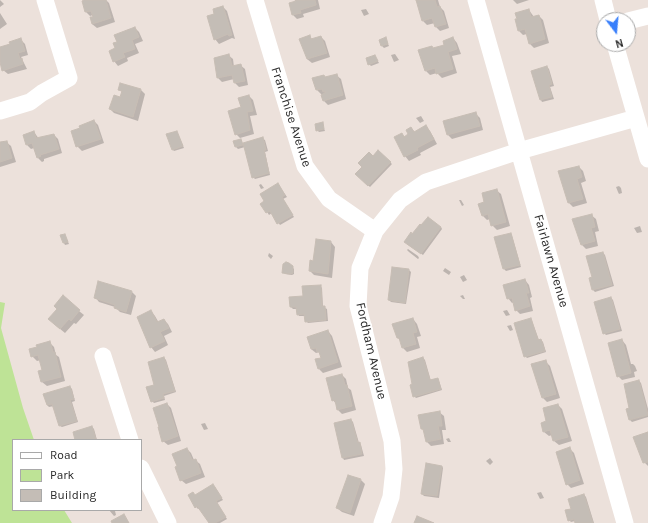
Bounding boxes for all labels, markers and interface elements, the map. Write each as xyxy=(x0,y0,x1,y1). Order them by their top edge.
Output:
north arrow xyxy=(596,12,636,52)
text: N xyxy=(614,36,625,50)
street label: Franchise Avenue xyxy=(267,65,315,169)
street label: Fairlawn Avenue xyxy=(530,213,572,309)
street label: Fordham Avenue xyxy=(352,301,390,401)
legend xyxy=(12,439,142,511)
text: Road xyxy=(50,448,78,462)
text: Park xyxy=(50,468,74,482)
text: Building xyxy=(50,488,96,502)

